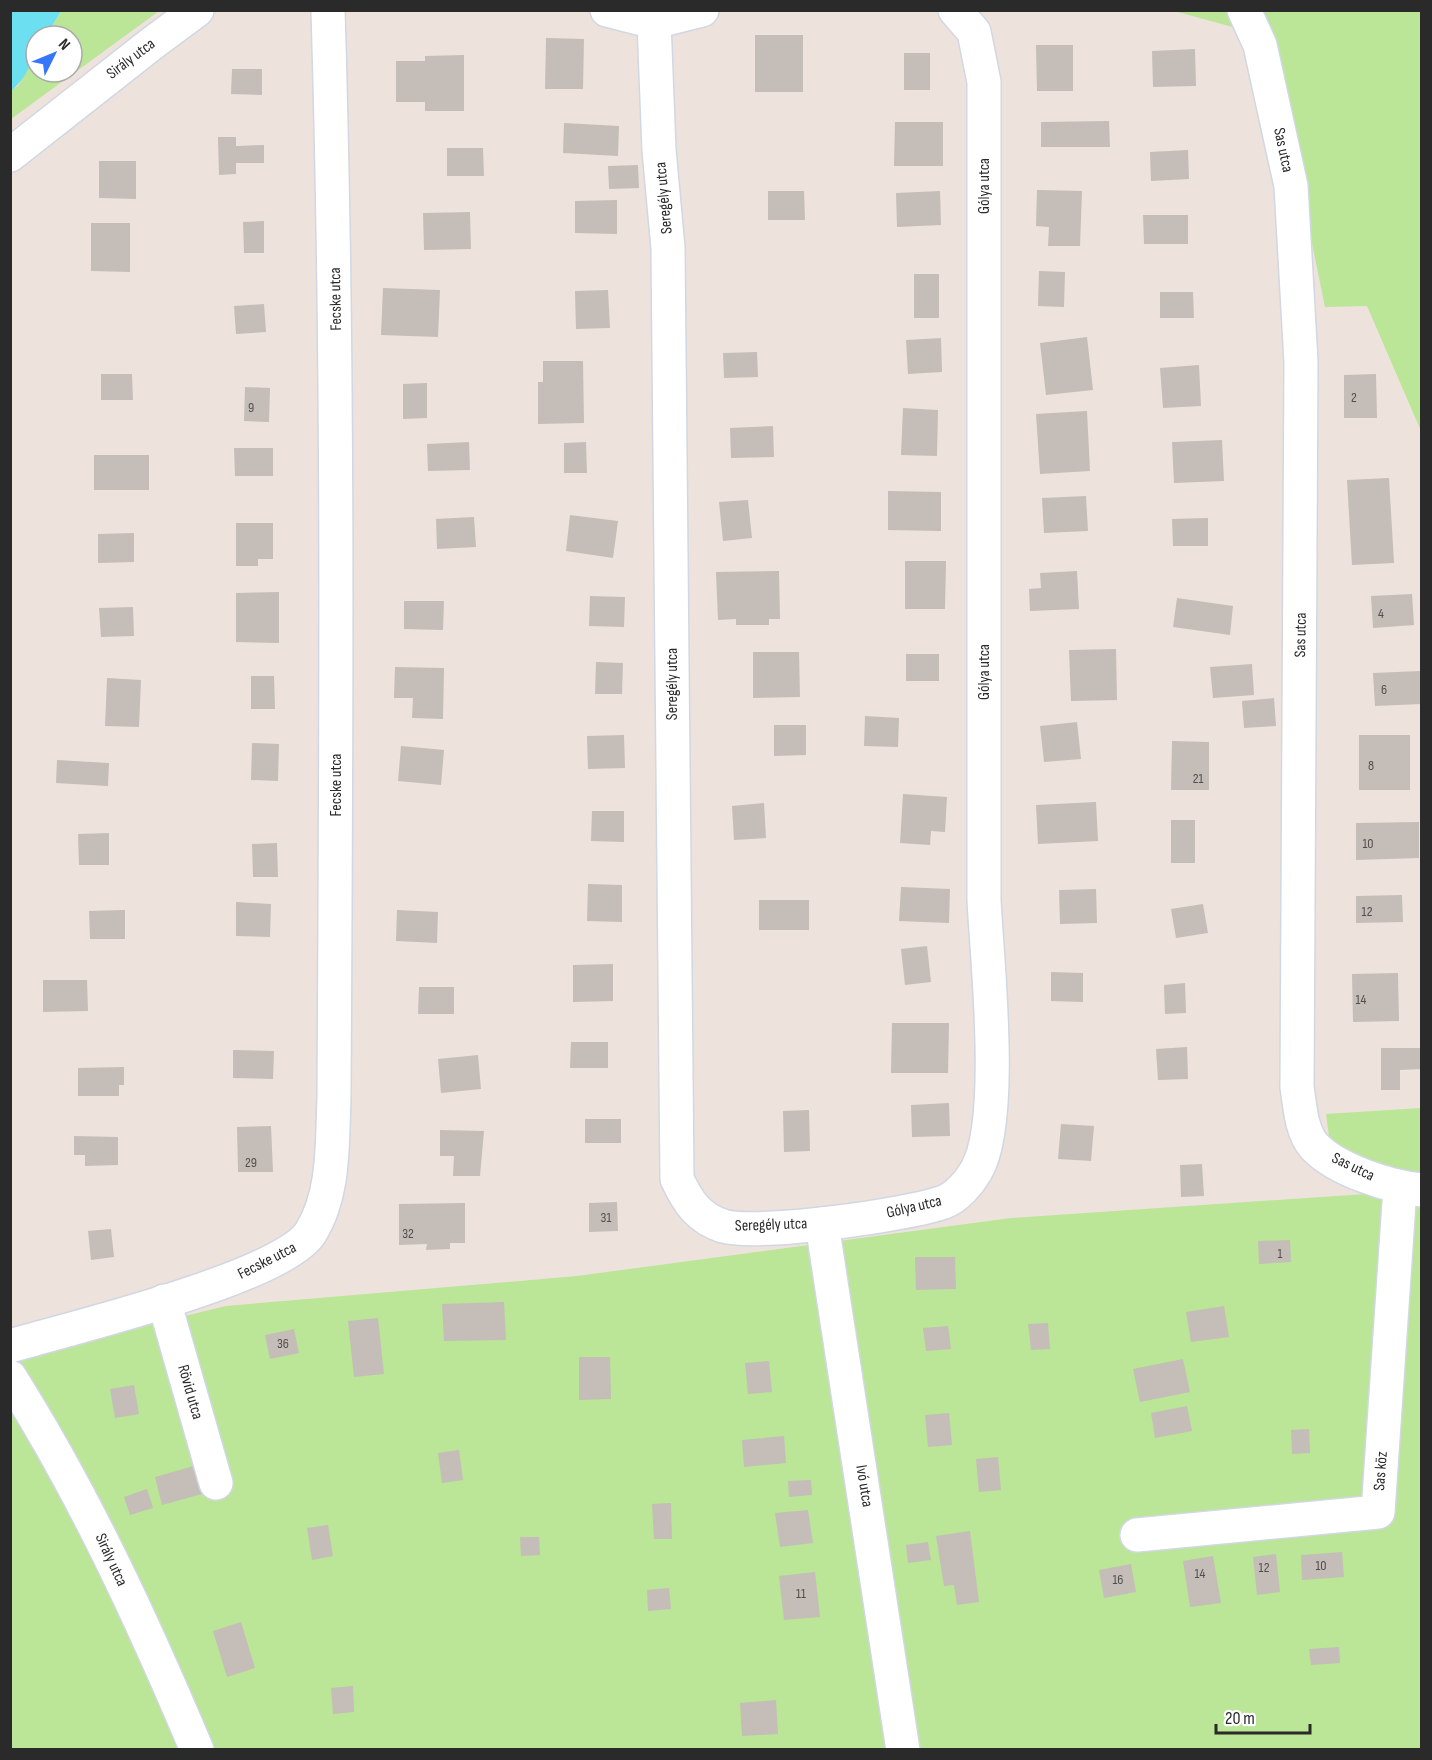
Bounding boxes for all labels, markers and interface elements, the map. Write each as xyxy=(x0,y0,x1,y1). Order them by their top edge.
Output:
north arrow xyxy=(24,24,84,84)
text: N xyxy=(54,35,74,54)
street label: Sirály utca xyxy=(103,35,159,83)
street label: Sas utca xyxy=(1269,126,1297,174)
street label: Gólya utca xyxy=(975,158,994,214)
street label: Seregély utca xyxy=(651,161,677,235)
street label: Fecske utca xyxy=(326,267,346,331)
house number: 2 xyxy=(1351,389,1357,406)
house number: 9 xyxy=(248,399,254,416)
house number: 4 xyxy=(1378,605,1384,622)
street label: Sas utca xyxy=(1291,612,1311,658)
street label: Gólya utca xyxy=(975,644,994,700)
street label: Seregély utca xyxy=(663,648,682,720)
house number: 6 xyxy=(1381,681,1387,698)
street label: Fecske utca xyxy=(327,753,346,817)
house number: 8 xyxy=(1368,757,1374,774)
house number: 21 xyxy=(1193,770,1203,787)
house number: 10 xyxy=(1362,835,1374,852)
house number: 12 xyxy=(1362,903,1373,920)
house number: 14 xyxy=(1356,991,1367,1008)
street label: Sas utca xyxy=(1329,1149,1377,1185)
house number: 29 xyxy=(245,1154,257,1171)
street label: Gólya utca xyxy=(885,1191,943,1223)
house number: 31 xyxy=(601,1209,611,1226)
street label: Seregély utca xyxy=(735,1214,807,1236)
house number: 32 xyxy=(402,1225,414,1242)
street label: Fecske utca xyxy=(235,1238,299,1284)
house number: 1 xyxy=(1278,1245,1283,1262)
house number: 36 xyxy=(277,1335,289,1352)
street label: Rövid utca xyxy=(173,1363,207,1421)
street label: Sas köz xyxy=(1370,1450,1392,1491)
street label: Ivó utca xyxy=(851,1464,877,1508)
street label: Sirály utca xyxy=(91,1531,131,1589)
house number: 10 xyxy=(1315,1557,1327,1574)
house number: 12 xyxy=(1259,1559,1270,1576)
house number: 14 xyxy=(1195,1565,1206,1582)
house number: 16 xyxy=(1112,1571,1124,1588)
house number: 11 xyxy=(796,1585,806,1602)
scale bar xyxy=(1216,1697,1310,1735)
text: 20 m xyxy=(1225,1708,1255,1729)

